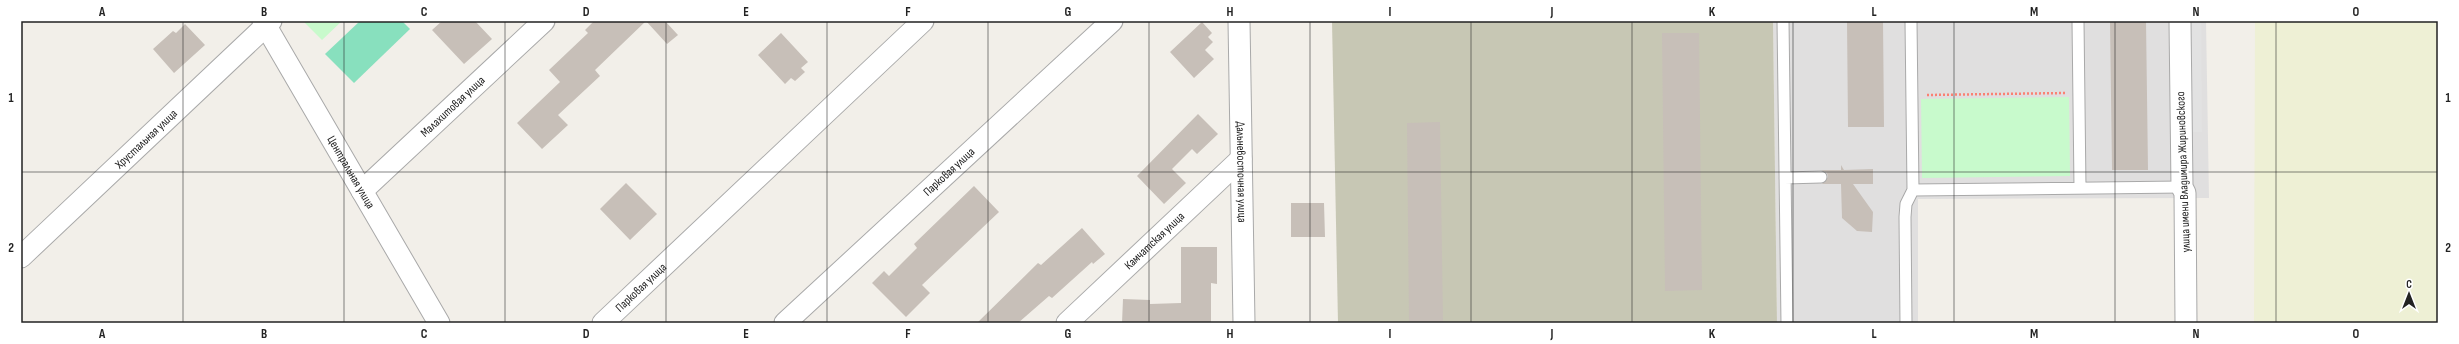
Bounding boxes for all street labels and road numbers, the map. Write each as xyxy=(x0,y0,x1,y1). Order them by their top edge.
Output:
street label: Малахитовая улица xyxy=(418,73,489,140)
street label: улица имени Владимира Жириновского xyxy=(2173,91,2194,253)
street label: Хрустальная улица xyxy=(111,106,181,173)
street label: Дальневосточная улица xyxy=(1233,121,1249,223)
street label: Центральная улица xyxy=(324,133,378,212)
street label: Парковая улица xyxy=(920,144,978,200)
street label: Камчатская улица xyxy=(1121,209,1188,273)
street label: Парковая улица xyxy=(612,260,670,315)

